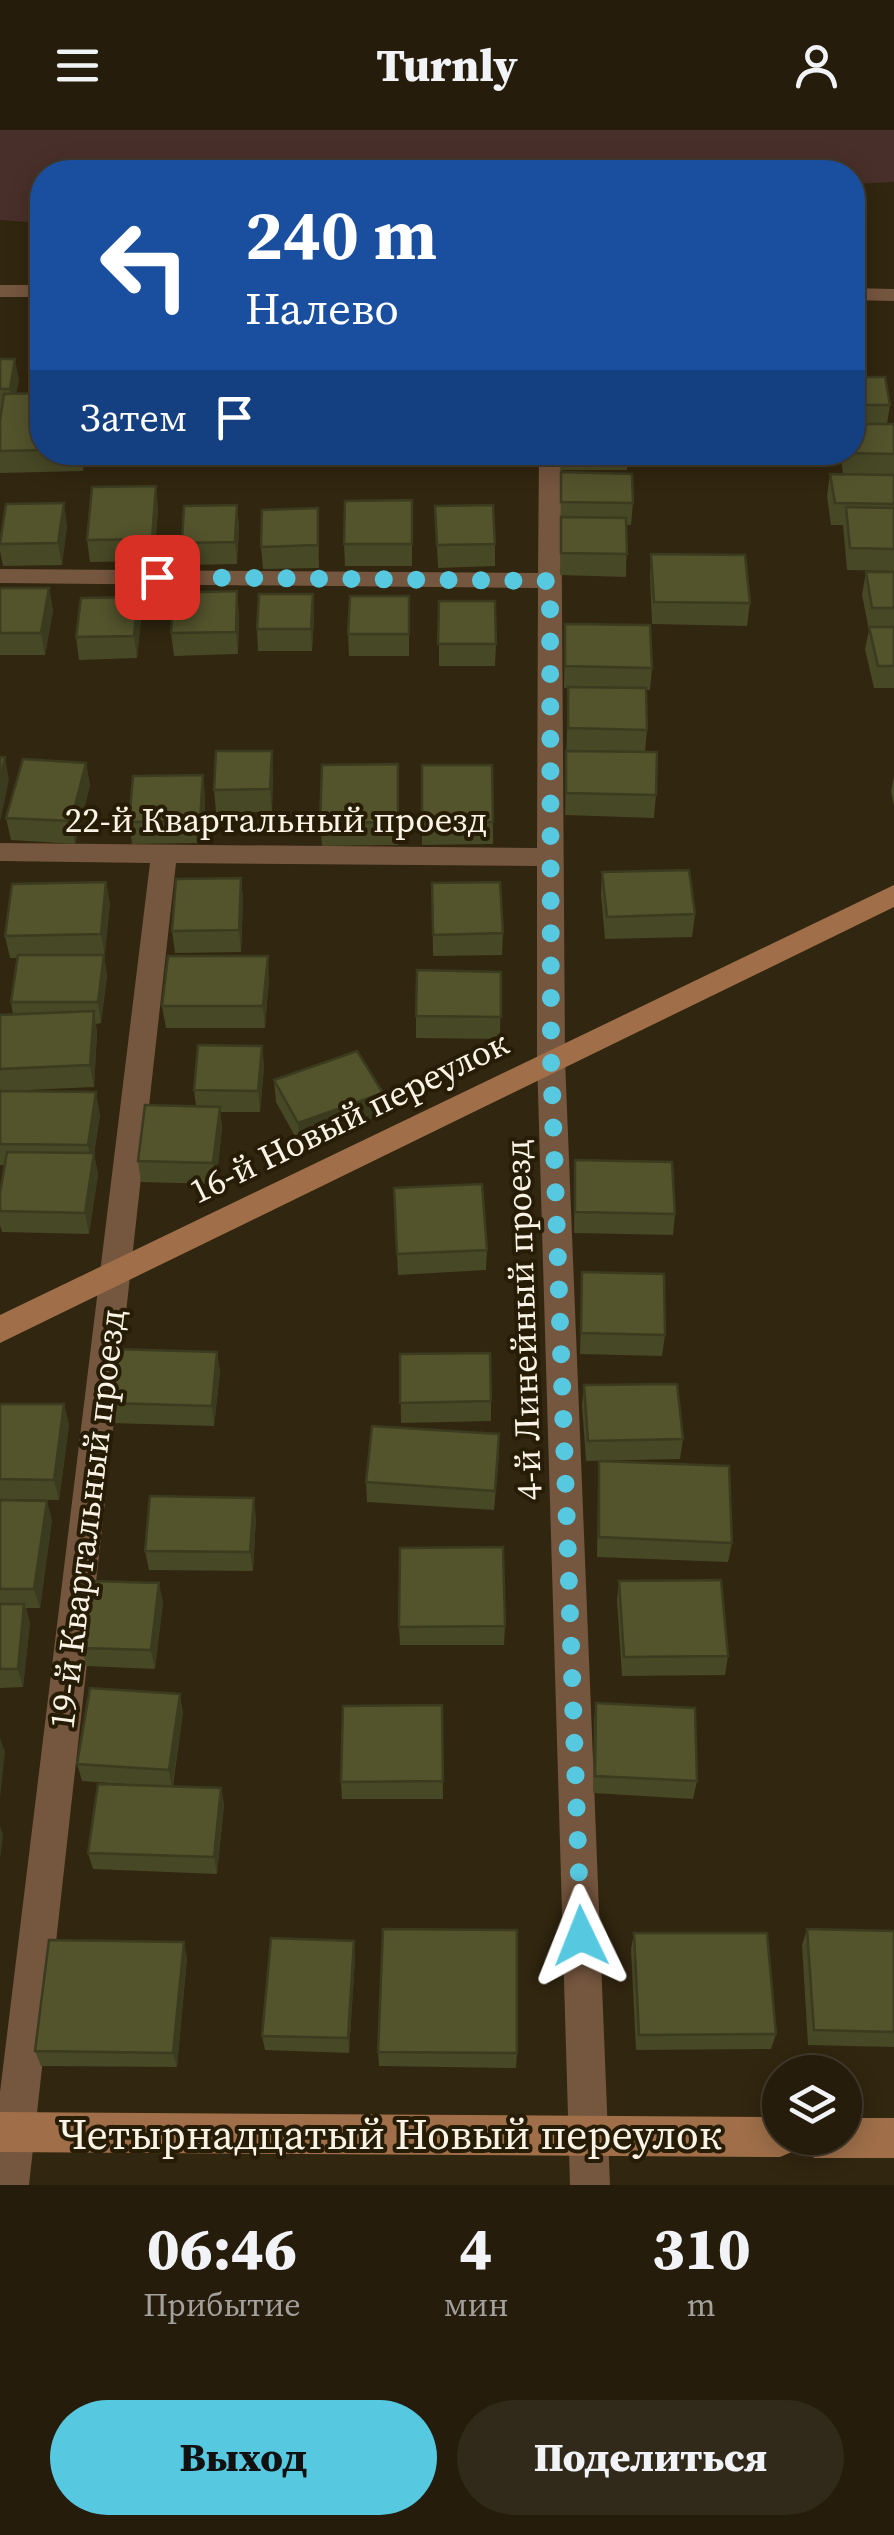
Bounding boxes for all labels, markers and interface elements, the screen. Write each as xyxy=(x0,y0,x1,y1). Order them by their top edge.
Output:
text: Turnly xyxy=(376,34,518,96)
icon: menu xyxy=(50,38,105,93)
icon: person xyxy=(789,38,844,93)
text: 240 m xyxy=(245,186,437,282)
icon: left xyxy=(80,200,210,330)
text: Налево xyxy=(245,277,399,339)
icon: arrive xyxy=(207,390,262,445)
text: Затем xyxy=(80,392,187,444)
pin xyxy=(115,535,200,620)
icon: arrive xyxy=(130,550,185,605)
street label: 22-й Квартальный проезд xyxy=(65,796,487,844)
street label: 16-й Новый переулок xyxy=(181,1019,517,1215)
street label: 4-й Линейный проезд xyxy=(493,1139,553,1501)
street label: 19-й Квартальный проезд xyxy=(37,1306,137,1732)
position arrow xyxy=(529,1884,633,1988)
map controls xyxy=(762,2055,862,2155)
button: layers xyxy=(762,2055,862,2155)
street label: Четырнадцатый Новый переулок xyxy=(58,2105,722,2163)
text: 06:46 xyxy=(147,2207,297,2289)
text: 4 xyxy=(460,2207,493,2289)
text: 310 xyxy=(652,2207,751,2289)
text: Прибытие xyxy=(143,2283,301,2327)
text: мин xyxy=(444,2283,508,2327)
text: m xyxy=(687,2283,716,2327)
button: Выход xyxy=(50,2400,437,2515)
button: Поделиться xyxy=(457,2400,844,2515)

